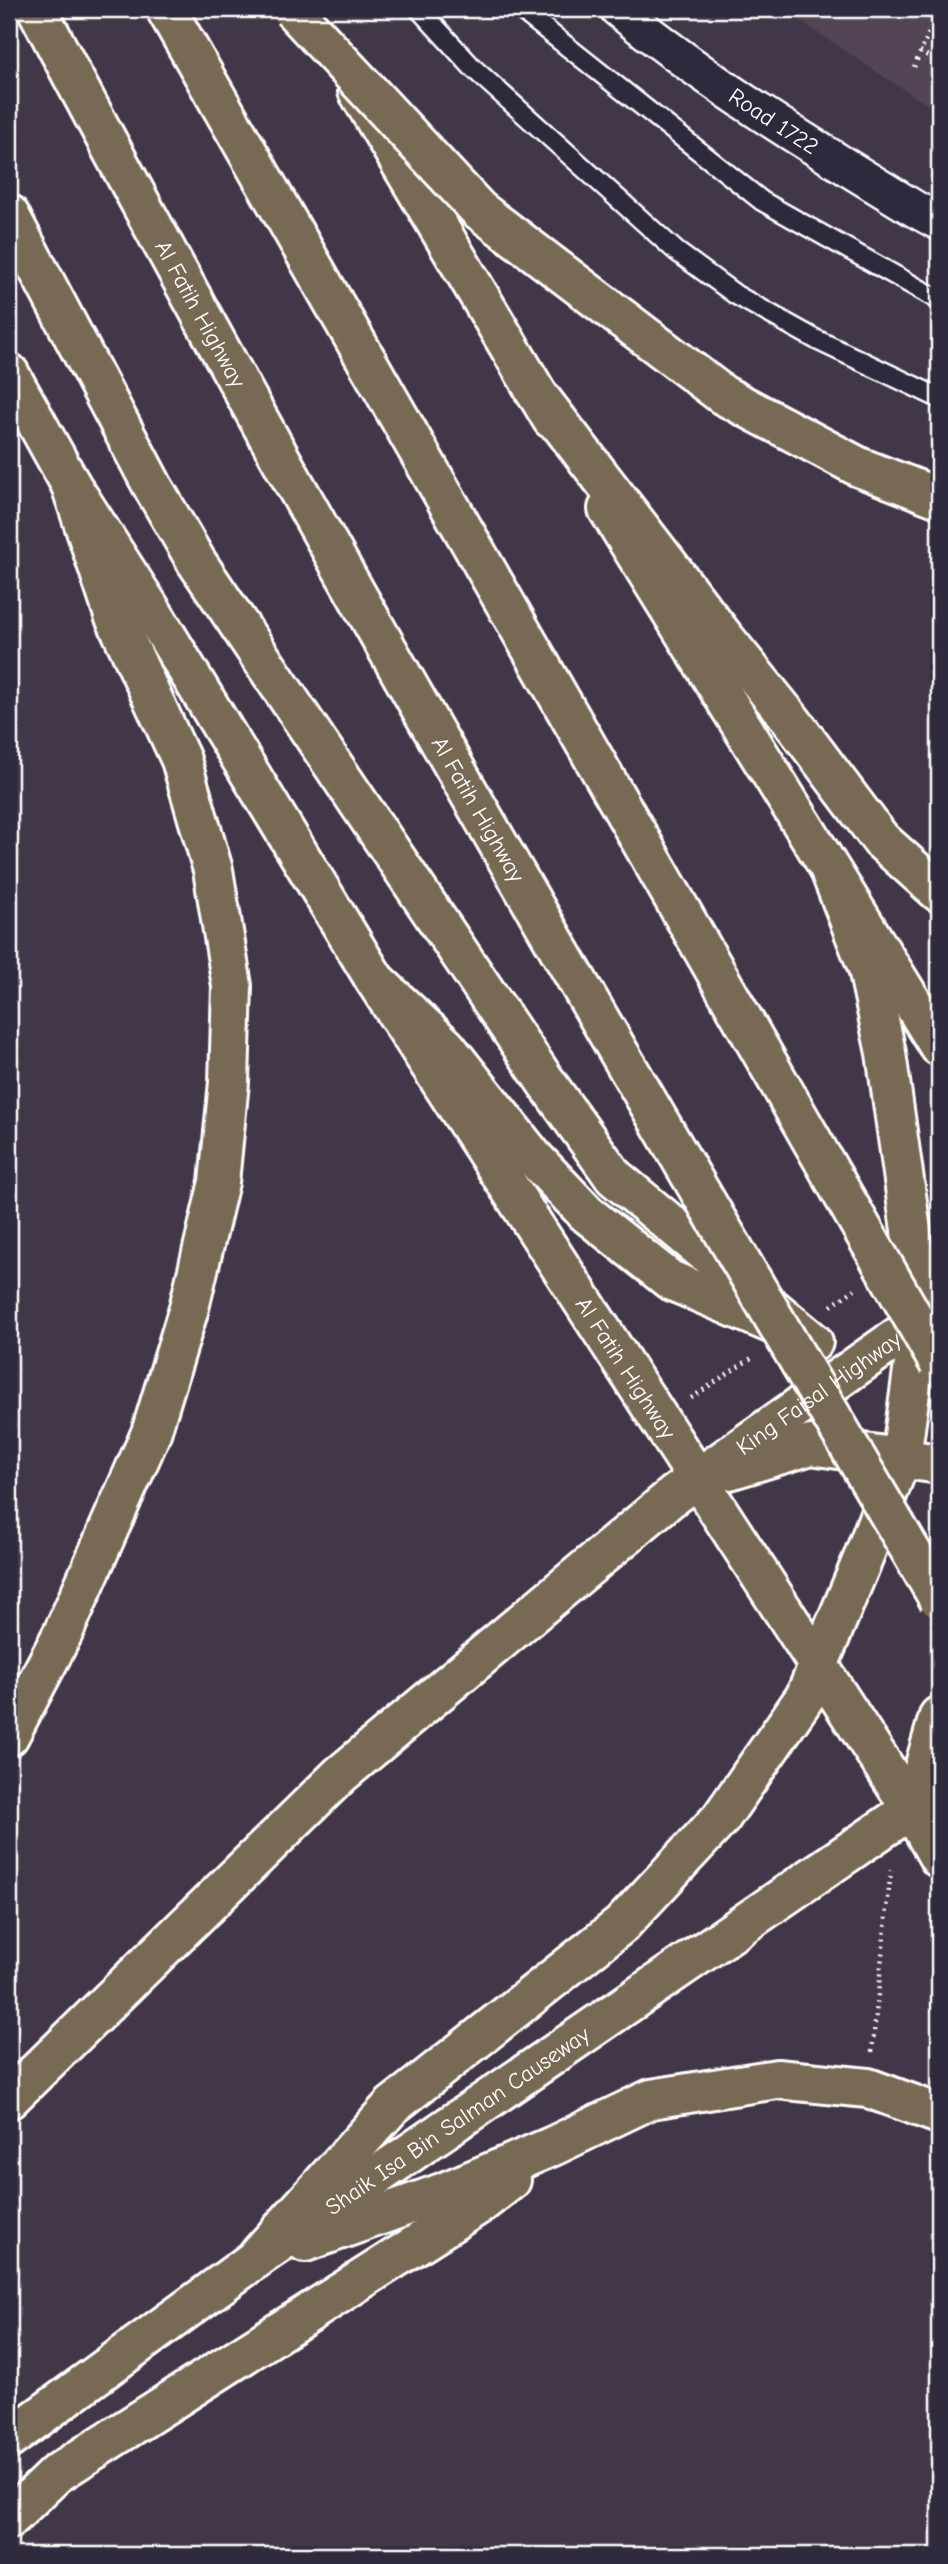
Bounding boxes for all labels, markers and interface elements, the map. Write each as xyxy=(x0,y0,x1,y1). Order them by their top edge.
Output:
street label: Road 1722 xyxy=(724,82,824,160)
street label: Al Fatih Highway xyxy=(150,236,252,393)
street label: Al Fatih Highway xyxy=(426,732,531,888)
street label: Al Fatih Highway xyxy=(570,1292,682,1445)
street label: King Faisal Highway xyxy=(731,1325,907,1460)
street label: Shaik Isa Bin Salman Causeway xyxy=(320,2020,595,2221)

